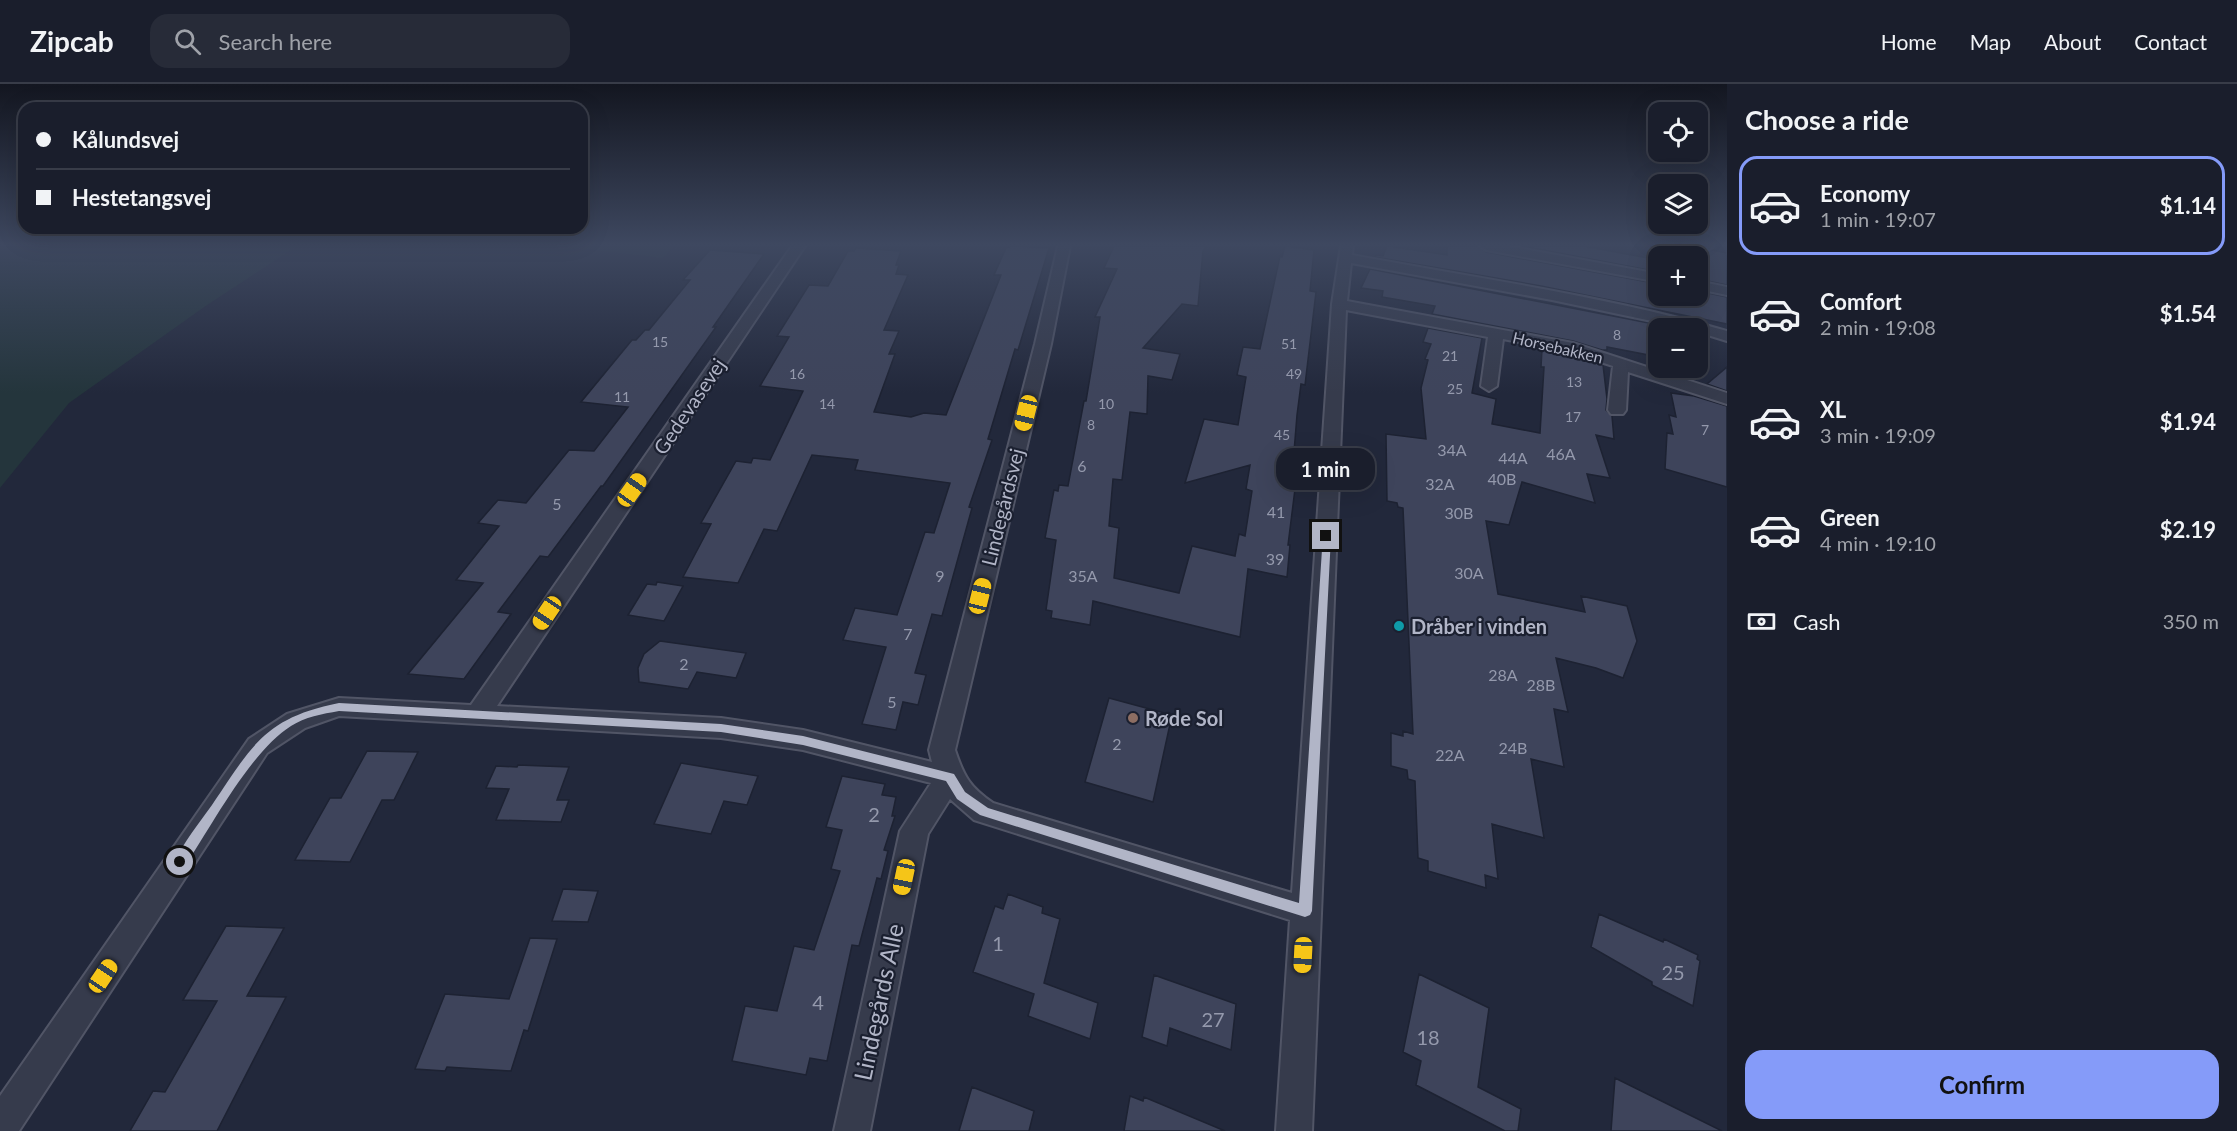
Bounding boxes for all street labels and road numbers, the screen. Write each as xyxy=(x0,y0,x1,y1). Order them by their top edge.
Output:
street label: Horsebakken xyxy=(1511,327,1605,367)
street label: Gedevasevej xyxy=(648,353,730,459)
street label: Lindegårdsvej xyxy=(976,446,1028,568)
street label: Lindegårds Alle xyxy=(847,921,909,1083)

